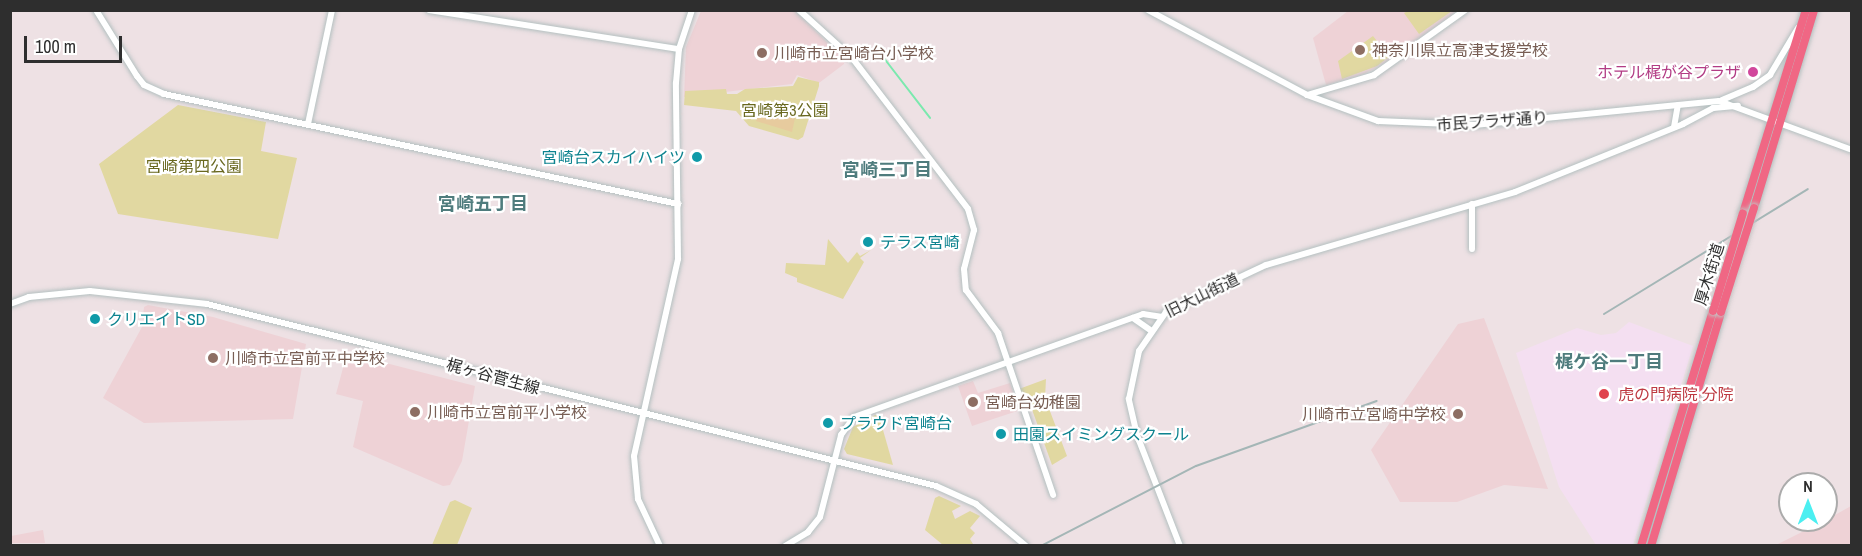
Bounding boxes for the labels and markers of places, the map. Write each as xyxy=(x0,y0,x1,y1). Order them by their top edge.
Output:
place label: 神奈川県立高津支援学校 xyxy=(1372,40,1548,60)
place label: 川崎市立宮崎台小学校 xyxy=(774,43,934,63)
marker: 神奈川県立高津支援学校 xyxy=(1353,43,1367,57)
marker: 川崎市立宮崎台小学校 xyxy=(755,46,769,60)
place label: ホテル梶が谷プラザ xyxy=(1597,62,1741,82)
marker: ホテル梶が谷プラザ xyxy=(1746,65,1760,79)
place label: 宮崎台スカイハイツ xyxy=(541,147,685,167)
marker: 宮崎台スカイハイツ xyxy=(690,150,704,164)
place label: テラス宮崎 xyxy=(880,232,960,252)
marker: テラス宮崎 xyxy=(861,235,875,249)
place label: クリエイトSD xyxy=(107,309,205,329)
marker: クリエイトSD xyxy=(88,312,102,326)
place label: 川崎市立宮前平中学校 xyxy=(225,348,385,368)
marker: 川崎市立宮前平中学校 xyxy=(206,351,220,365)
place label: 虎の門病院 分院 xyxy=(1618,384,1734,404)
marker: 虎の門病院 分院 xyxy=(1595,385,1613,403)
place label: 宮崎台幼稚園 xyxy=(985,392,1081,412)
marker: 宮崎台幼稚園 xyxy=(966,395,980,409)
place label: 川崎市立宮前平小学校 xyxy=(427,402,587,422)
place label: 川崎市立宮崎中学校 xyxy=(1302,404,1446,424)
marker: 川崎市立宮前平小学校 xyxy=(408,405,422,419)
marker: 川崎市立宮崎中学校 xyxy=(1451,407,1465,421)
place label: プラウド宮崎台 xyxy=(840,413,952,433)
marker: プラウド宮崎台 xyxy=(821,416,835,430)
place label: 田園スイミングスクール xyxy=(1013,424,1189,444)
marker: 田園スイミングスクール xyxy=(994,427,1008,441)

